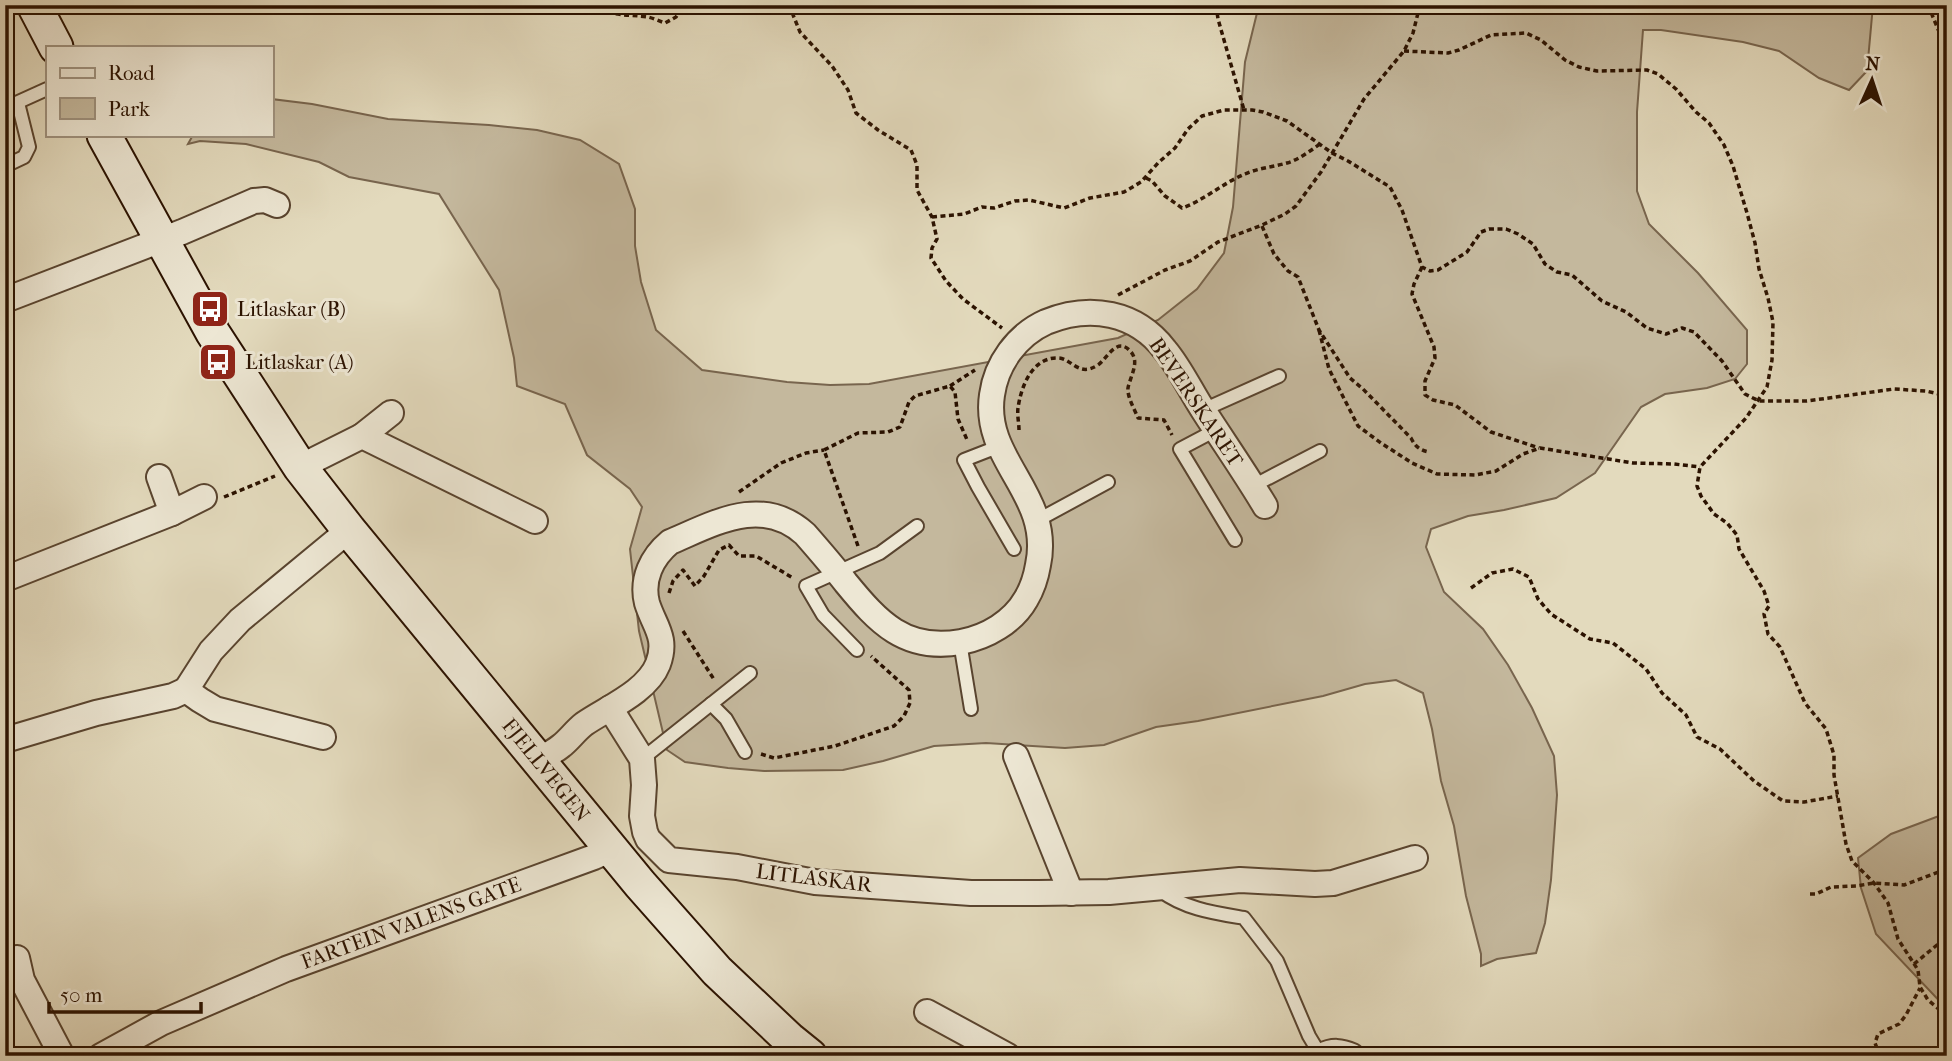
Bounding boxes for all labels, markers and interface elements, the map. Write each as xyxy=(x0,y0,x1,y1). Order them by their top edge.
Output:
legend xyxy=(46,46,273,136)
north arrow xyxy=(1836,46,1906,116)
text: N xyxy=(1865,53,1881,75)
text: Road xyxy=(108,61,155,85)
text: Park xyxy=(108,97,150,121)
bus stop icon: Litlaskar (B) xyxy=(189,288,231,330)
place label: Litlaskar (B) xyxy=(237,297,346,321)
street label: BEVERSKARET xyxy=(1144,333,1248,472)
bus stop icon: Litlaskar (A) xyxy=(197,341,239,383)
place label: Litlaskar (A) xyxy=(245,350,354,374)
street label: FJELLVEGEN xyxy=(497,714,595,826)
street label: LITLASKAR xyxy=(755,859,874,897)
street label: FARTEIN VALENS GATE xyxy=(298,872,524,974)
scale bar xyxy=(49,970,201,1014)
text: 50 m xyxy=(60,983,103,1007)

